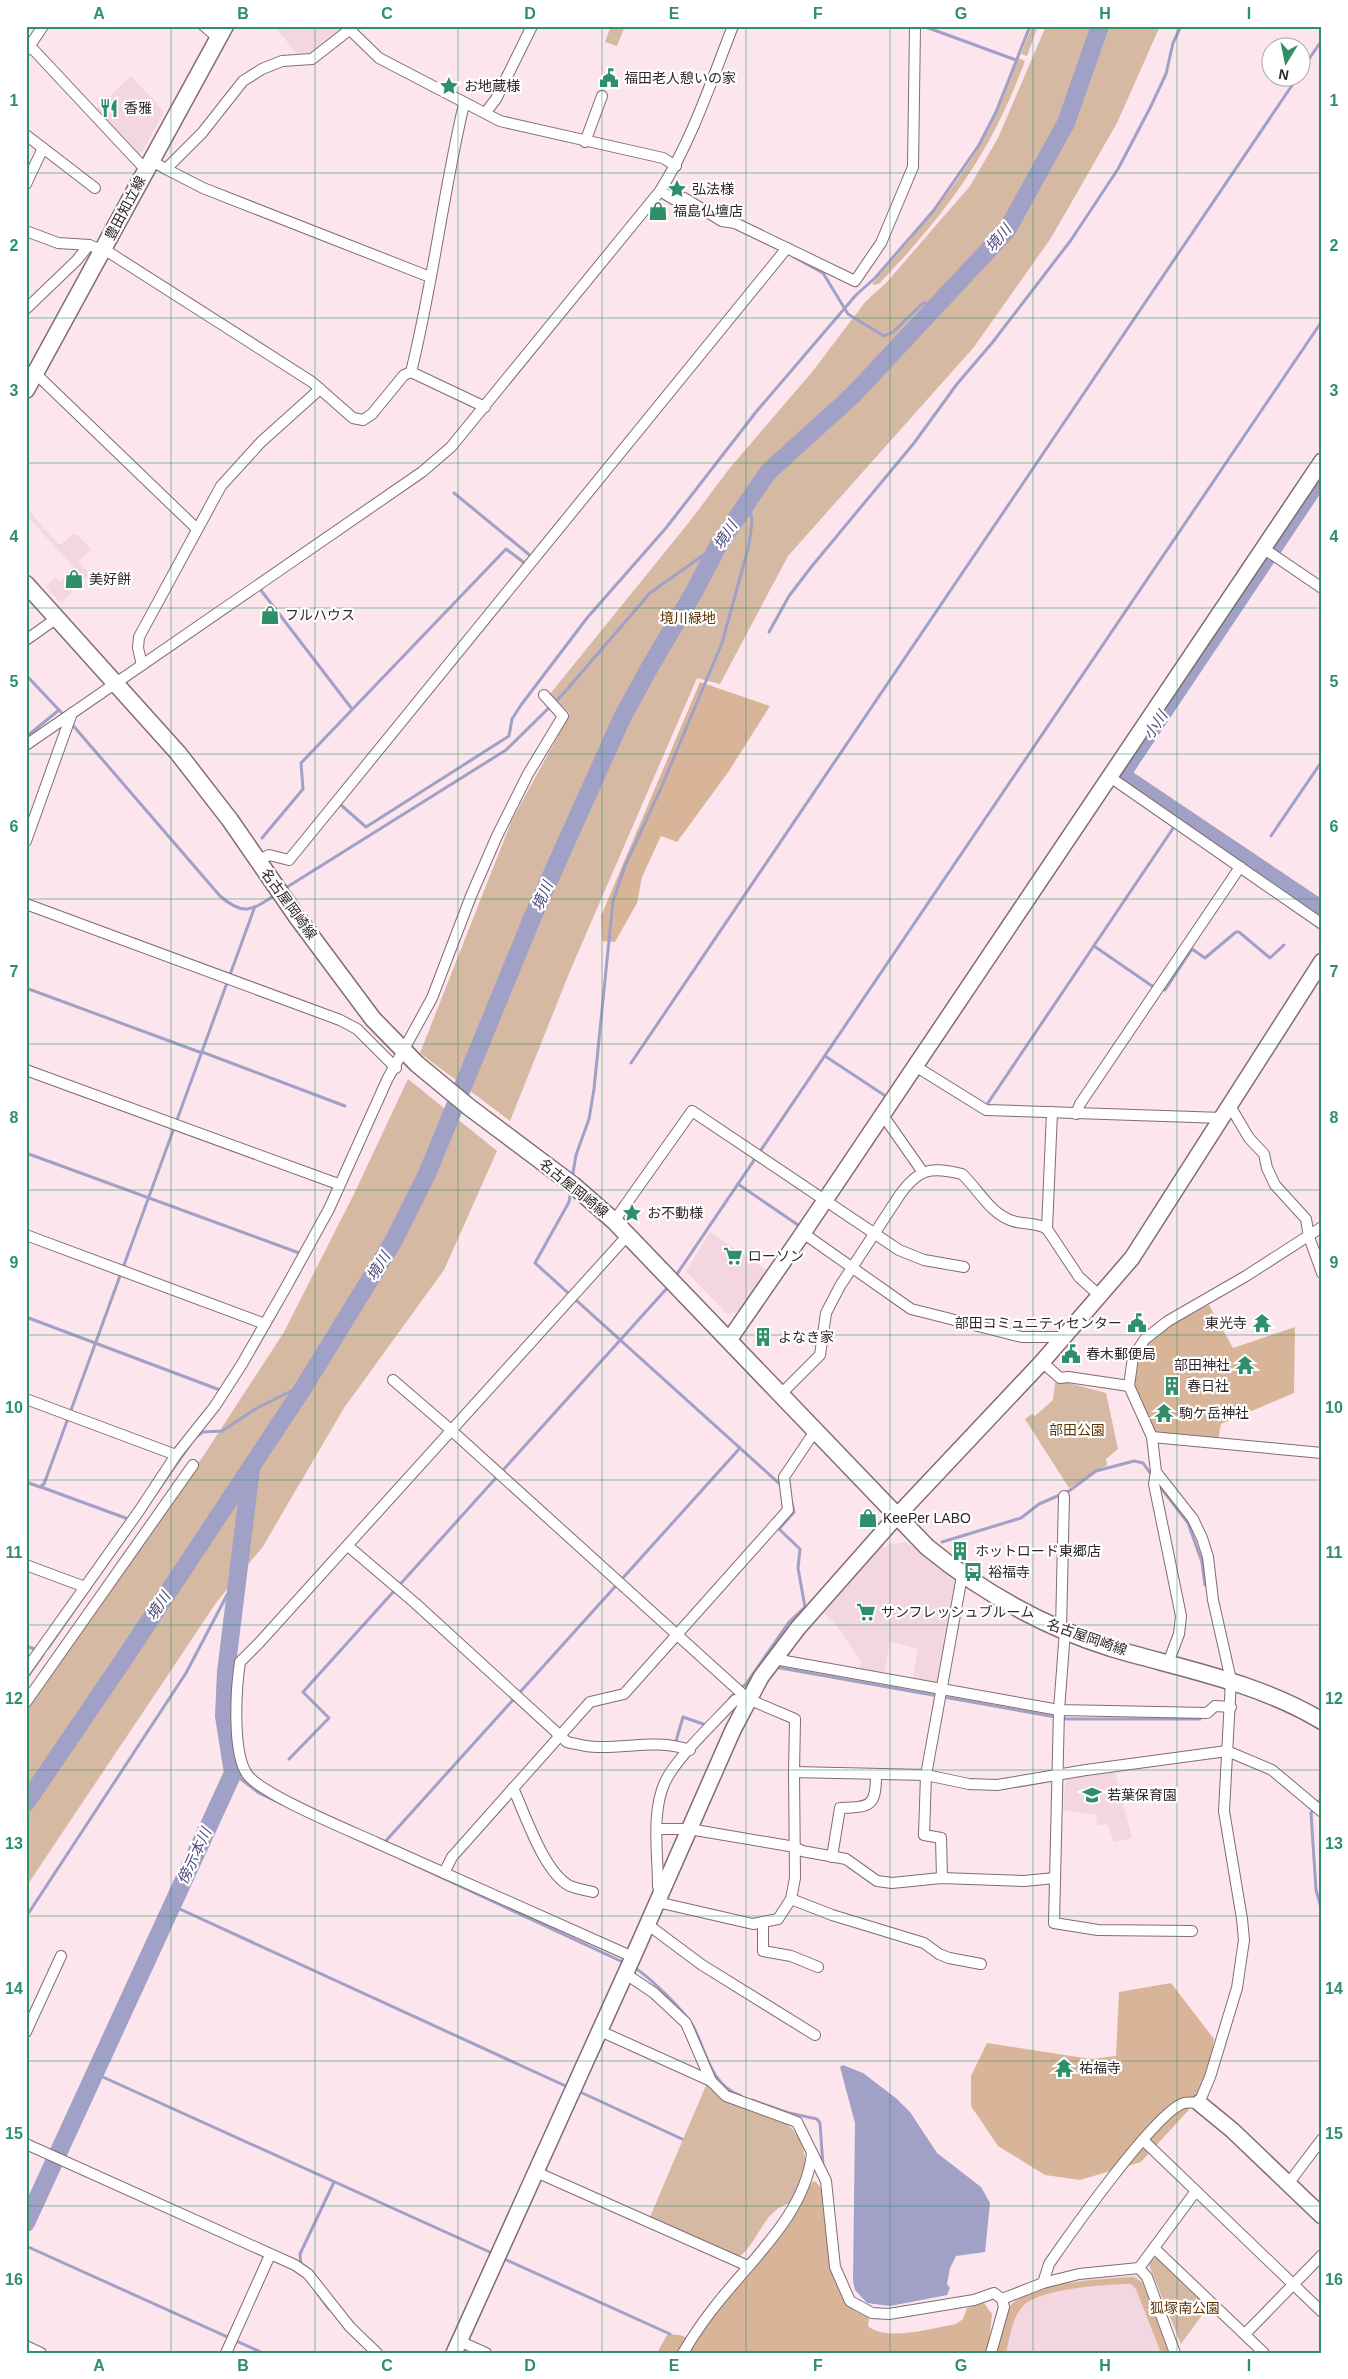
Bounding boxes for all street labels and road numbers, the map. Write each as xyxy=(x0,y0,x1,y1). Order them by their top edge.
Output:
street label: 豊田知立線 xyxy=(102,173,148,243)
street label: 名古屋岡崎線 xyxy=(258,865,320,943)
street label: 名古屋岡崎線 xyxy=(536,1155,612,1221)
street label: 名古屋岡崎線 xyxy=(1045,1616,1129,1658)

